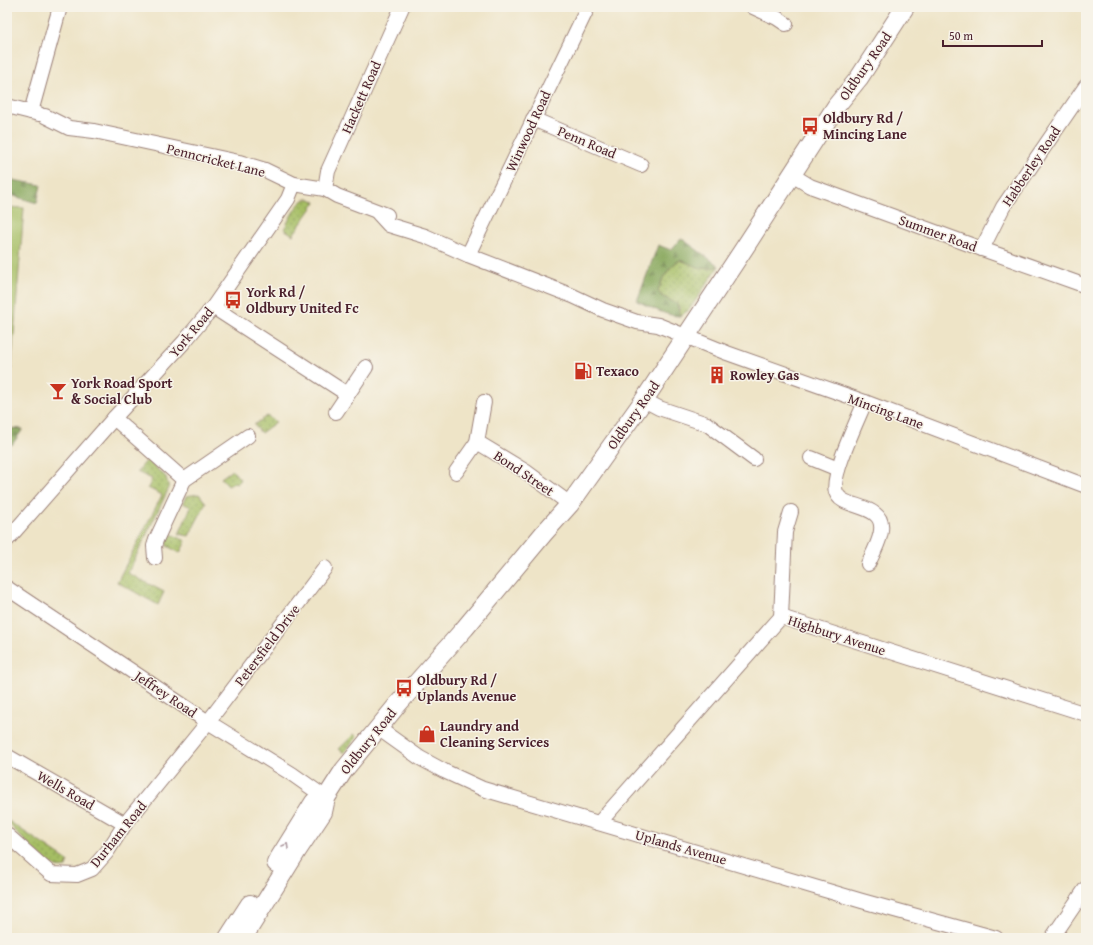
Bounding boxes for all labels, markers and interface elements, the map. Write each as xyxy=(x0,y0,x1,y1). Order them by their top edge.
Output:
scale bar xyxy=(943,22,1042,48)
street label: Oldbury Road xyxy=(834,27,896,104)
text: 50 m xyxy=(949,27,973,44)
street label: Hackett Road xyxy=(336,57,386,136)
street label: Winwood Road xyxy=(500,87,556,175)
place label: Oldbury Rd / Mincing Lane xyxy=(823,108,907,144)
bus stop icon: Oldbury Rd / Mincing Lane xyxy=(800,116,820,136)
street label: Penn Road xyxy=(554,121,620,164)
street label: Habberley Road xyxy=(997,122,1065,210)
street label: Penncricket Lane xyxy=(165,138,268,182)
street label: Summer Road xyxy=(896,210,980,257)
place label: York Rd / Oldbury United Fc xyxy=(246,282,359,318)
bus stop icon: York Rd / Oldbury United Fc xyxy=(223,290,243,310)
street label: York Road xyxy=(164,302,218,361)
fuel station icon: Texaco xyxy=(573,361,593,381)
place label: Texaco xyxy=(596,361,639,381)
building icon: Rowley Gas xyxy=(707,365,727,385)
place label: Rowley Gas xyxy=(730,365,799,385)
place label: York Road Sport & Social Club xyxy=(71,373,173,409)
street label: Oldbury Road xyxy=(602,376,664,453)
bar icon: York Road Sport & Social Club xyxy=(48,381,68,401)
street label: Mincing Lane xyxy=(845,388,927,434)
street label: Bond Street xyxy=(490,445,558,501)
street label: Petersfield Drive xyxy=(230,600,305,690)
street label: Highbury Avenue xyxy=(786,610,889,660)
street label: Jeffrey Road xyxy=(129,665,202,723)
place label: Oldbury Rd / Uplands Avenue xyxy=(417,670,517,706)
bus stop icon: Oldbury Rd / Uplands Avenue xyxy=(394,678,414,698)
street label: Oldbury Road xyxy=(335,703,401,778)
place label: Laundry and Cleaning Services xyxy=(440,716,549,752)
shop icon: Laundry and Cleaning Services xyxy=(417,724,437,744)
street label: Wells Road xyxy=(33,765,99,815)
street label: Durham Road xyxy=(85,796,151,871)
street label: Uplands Avenue xyxy=(633,824,729,870)
one-way arrow xyxy=(281,843,288,850)

